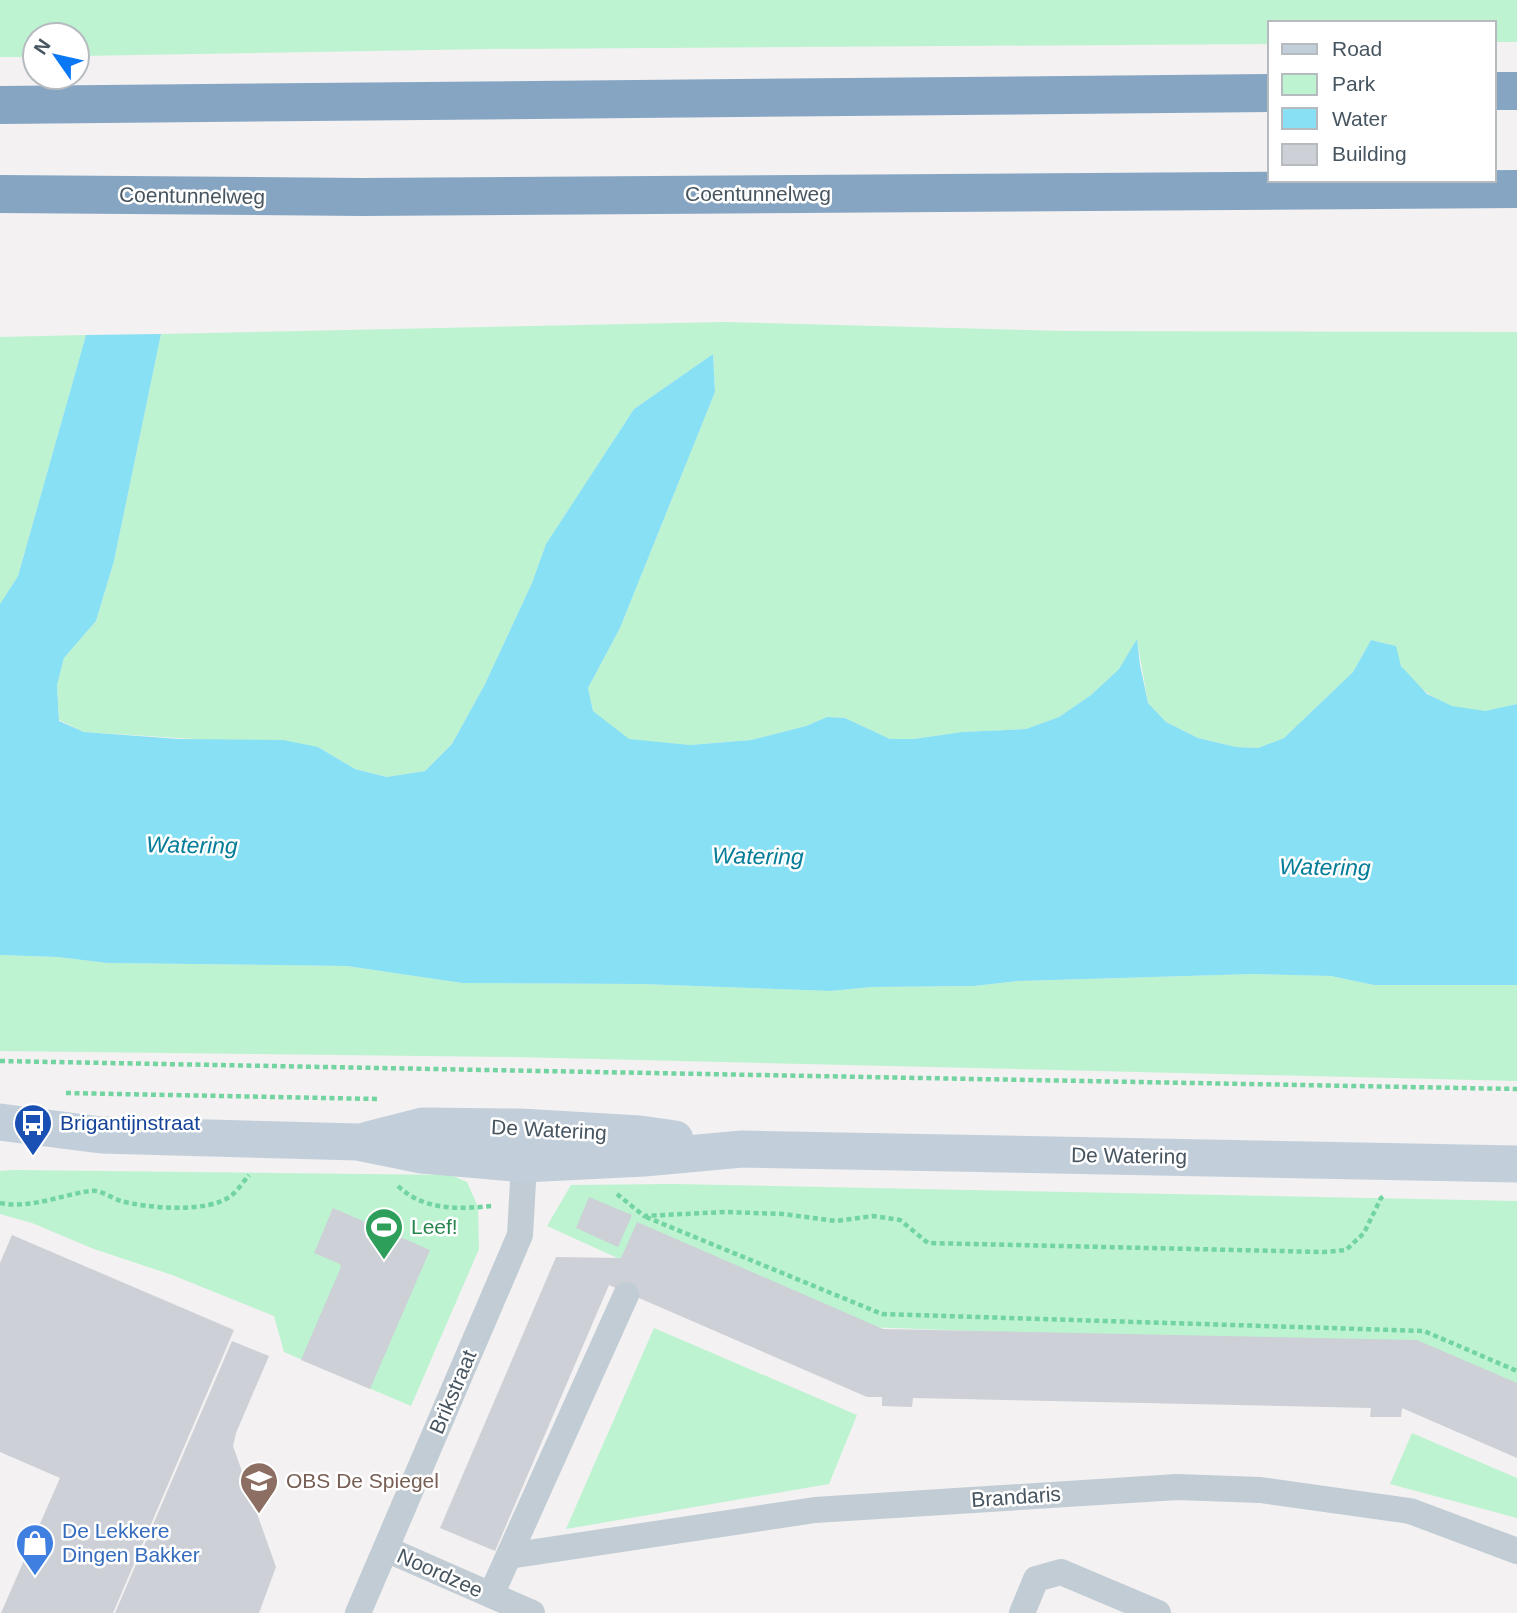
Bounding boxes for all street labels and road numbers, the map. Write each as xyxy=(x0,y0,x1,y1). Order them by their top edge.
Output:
street label: Coentunnelweg xyxy=(685,182,831,205)
street label: Coentunnelweg xyxy=(119,183,265,208)
street label: De Watering xyxy=(491,1115,608,1144)
street label: De Watering xyxy=(1071,1143,1187,1168)
street label: Brikstraat xyxy=(425,1346,481,1437)
street label: Brandaris xyxy=(970,1482,1062,1511)
street label: Noordzee xyxy=(394,1544,486,1602)

